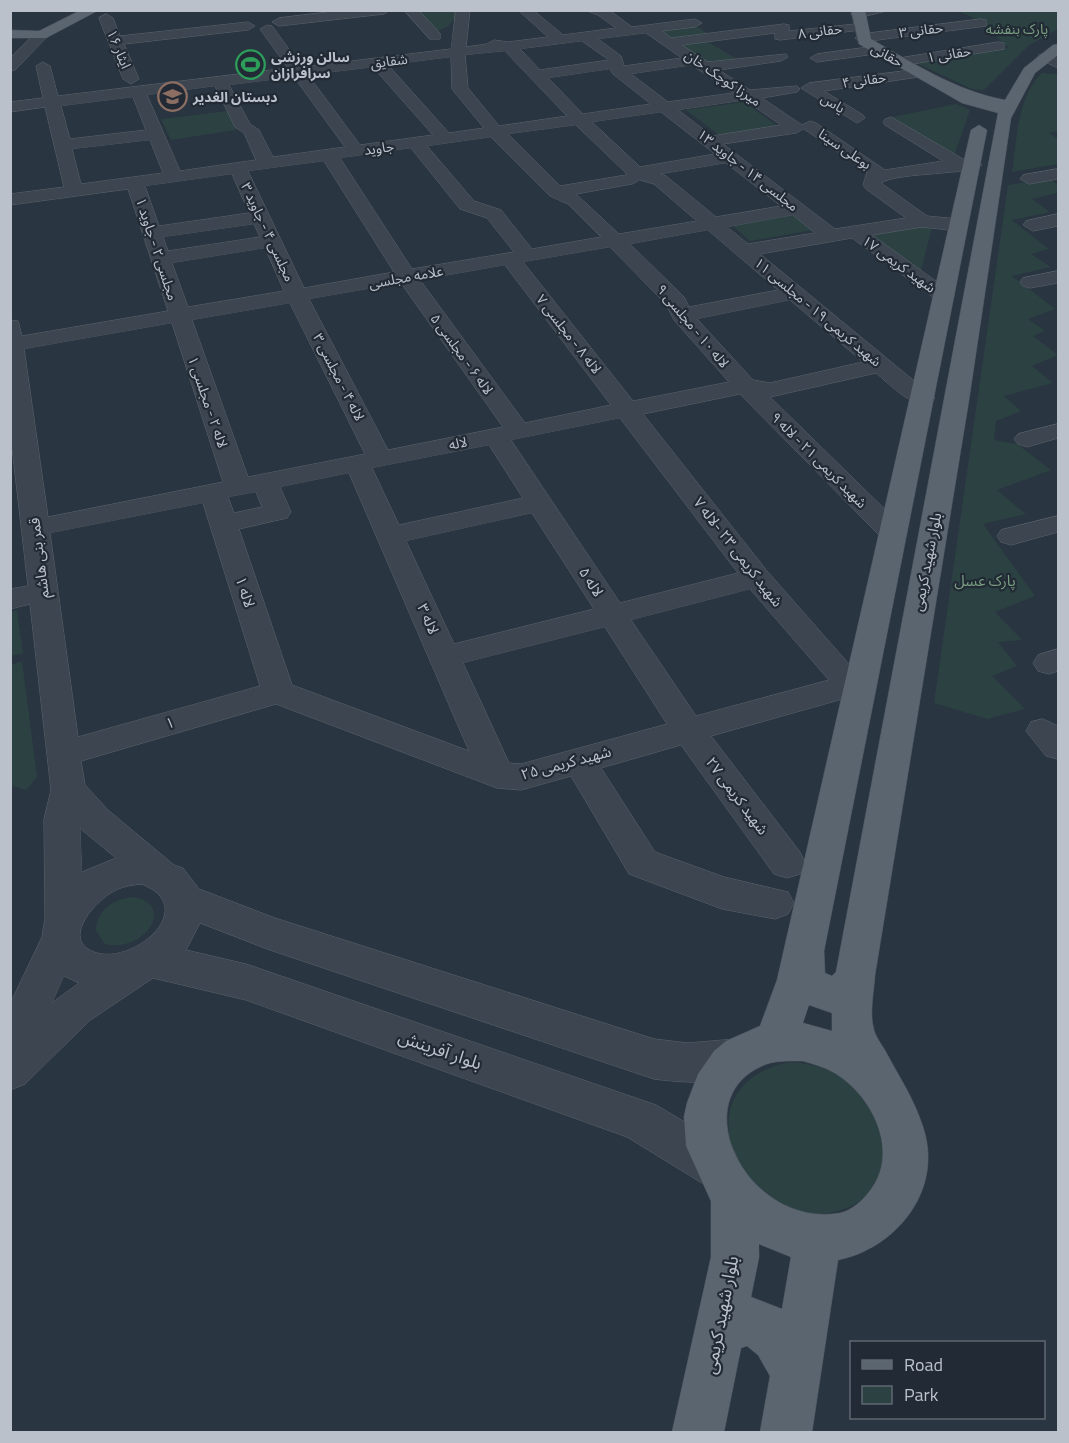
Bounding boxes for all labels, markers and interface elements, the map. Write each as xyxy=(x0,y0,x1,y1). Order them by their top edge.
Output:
street label: حقانی ۳ xyxy=(898,16,944,43)
street label: حقانی ۸ xyxy=(797,17,843,44)
park label: پارک بنفشه xyxy=(986,18,1048,39)
street label: ایثار ۱۶ xyxy=(102,26,137,72)
street label: حقانی xyxy=(868,37,907,72)
street label: حقانی ۱ xyxy=(925,40,973,67)
street label: میرزا کوچک خان xyxy=(681,44,766,111)
place label: سالن ورزشی سرافرازان xyxy=(271,46,350,83)
street label: شقایق xyxy=(369,48,409,73)
sports icon: سالن ورزشی سرافرازان xyxy=(234,49,266,81)
street label: حقانی ۴ xyxy=(840,66,887,93)
school or university icon: دبستان الغدیر xyxy=(156,81,188,113)
place label: دبستان الغدیر xyxy=(192,86,278,107)
street label: یاس xyxy=(817,87,849,118)
street label: مجلسی ۱۴ - جاوید ۱۳ xyxy=(693,123,803,216)
street label: بوعلی سینا xyxy=(815,123,876,174)
street label: جاوید xyxy=(363,135,395,160)
street label: مجلسی ۴ - جاوید ۳ xyxy=(236,179,301,285)
street label: مجلسی ۲ - جاوید ۱ xyxy=(131,195,184,303)
street label: شهید کریمی ۱۷ xyxy=(858,230,940,297)
street label: شهید کریمی ۱۹ - مجلسی ۱۱ xyxy=(750,252,887,371)
street label: علامه مجلسی xyxy=(367,260,445,293)
street label: لاله ۱۰ - مجلسی ۹ xyxy=(652,279,735,372)
street label: لاله ۸ - مجلسی ۷ xyxy=(532,289,607,378)
street label: لاله ۶ - مجلسی ۵ xyxy=(426,309,499,399)
street label: لاله ۴ - مجلسی ۳ xyxy=(308,329,371,424)
street label: لاله ۲ - مجلسی ۱ xyxy=(183,353,234,451)
street label: شهید کریمی ۲۱ - لاله ۹ xyxy=(767,407,872,512)
street label: لاله xyxy=(447,430,469,455)
street label: شهید کریمی ۲۳ -لاله ۷ xyxy=(688,492,789,612)
street label: بلوار شهید کریمی xyxy=(906,511,947,613)
street label: قمر بنی هاشم xyxy=(22,516,55,600)
street label: لاله ۵ xyxy=(573,562,610,601)
park label: پارک عسل xyxy=(954,569,1016,592)
street label: لاله ۱ xyxy=(230,573,261,611)
street label: لاله ۳ xyxy=(411,600,445,638)
street label: ۱ xyxy=(163,710,177,735)
street label: شهید کریمی ۲۵ xyxy=(518,739,614,786)
street label: شهید کریمی ۲۷ xyxy=(700,752,775,840)
street label: بلوار آفرینش xyxy=(395,1023,486,1076)
street label: بلوار شهید کریمی xyxy=(696,1253,745,1376)
legend xyxy=(850,1341,1045,1419)
text: Road xyxy=(904,1351,943,1378)
text: Park xyxy=(904,1381,939,1408)

